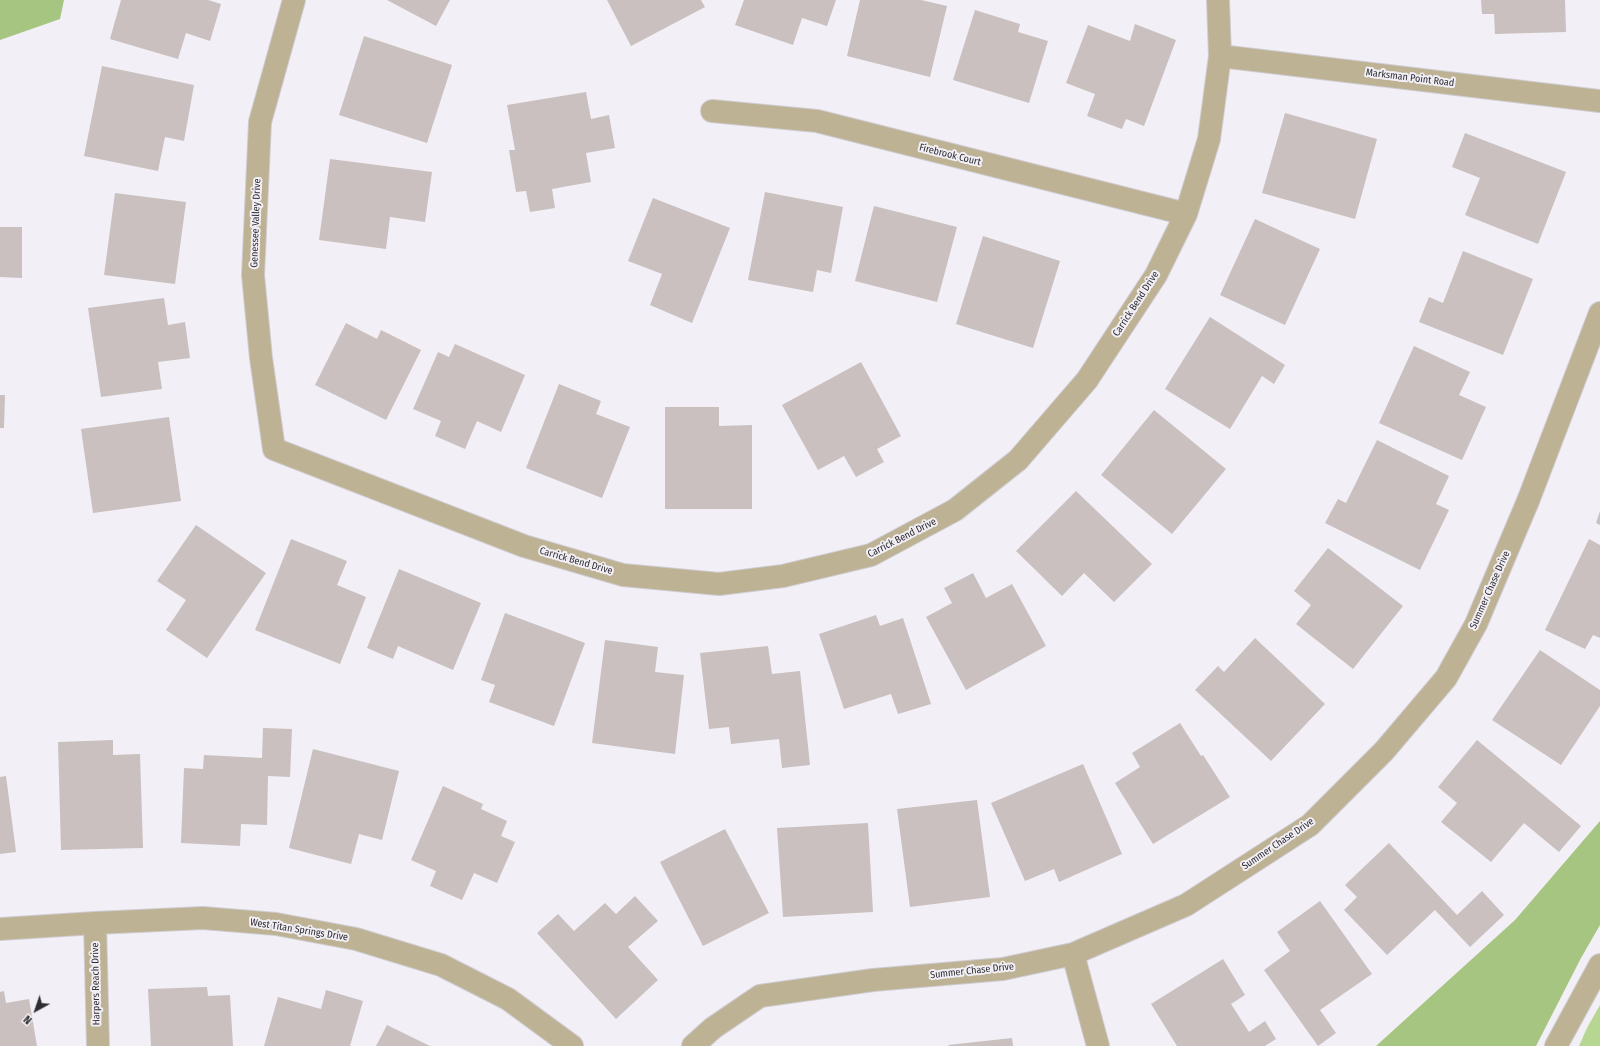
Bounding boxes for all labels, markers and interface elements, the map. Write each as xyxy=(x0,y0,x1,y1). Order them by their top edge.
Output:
street label: Marksman Point Road xyxy=(1365,67,1455,89)
street label: Firebrook Court xyxy=(918,142,982,168)
street label: Genessee Valley Drive xyxy=(248,178,264,268)
street label: Carrick Bend Drive xyxy=(1110,269,1162,339)
street label: Carrick Bend Drive xyxy=(866,516,938,560)
street label: Carrick Bend Drive xyxy=(538,545,614,577)
street label: Summer Chase Drive xyxy=(1467,549,1513,631)
street label: Summer Chase Drive xyxy=(1240,815,1316,873)
street label: West Titan Springs Drive xyxy=(249,916,349,944)
street label: Harpers Reach Drive xyxy=(89,943,103,1025)
street label: Summer Chase Drive xyxy=(930,961,1014,981)
north arrow xyxy=(16,990,56,1030)
text: N xyxy=(21,1012,35,1027)

